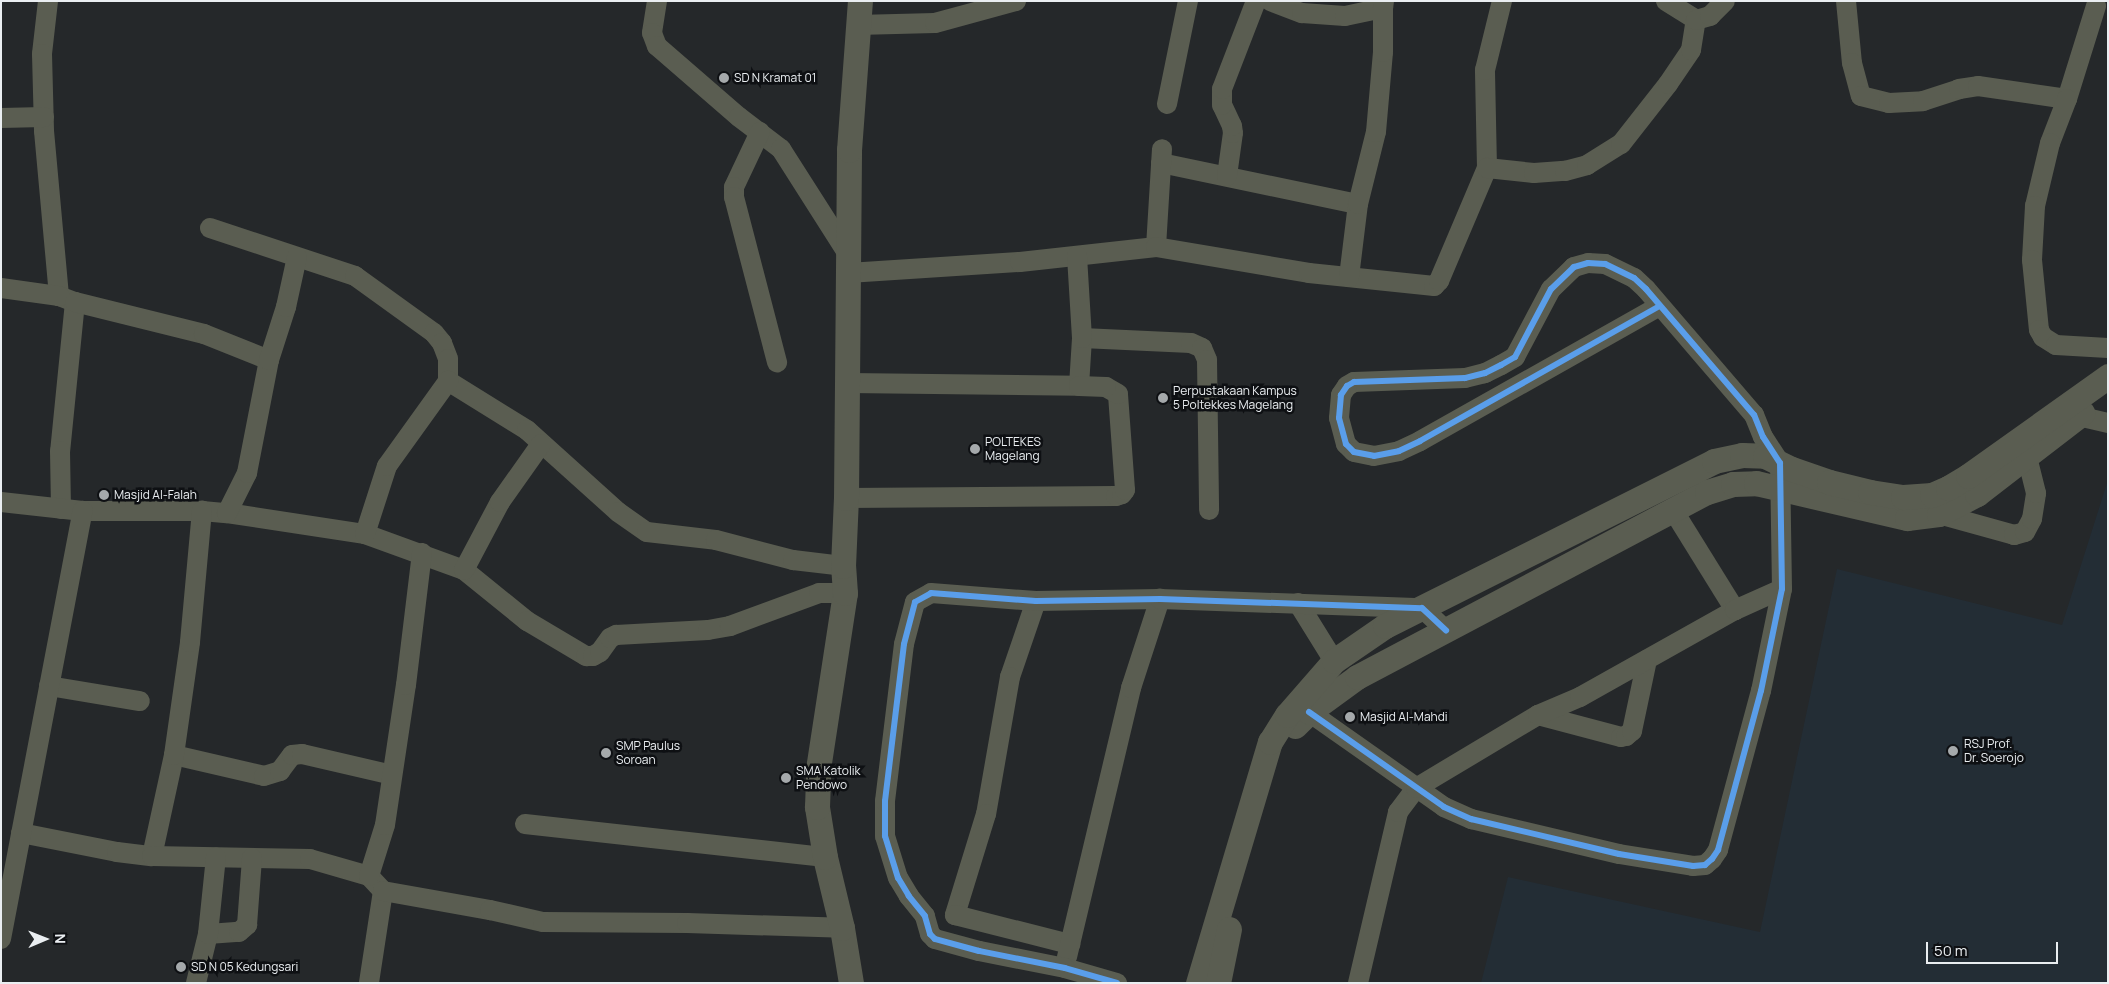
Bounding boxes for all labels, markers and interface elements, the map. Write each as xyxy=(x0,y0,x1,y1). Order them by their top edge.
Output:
place label: SD N Kramat 01 xyxy=(734,71,816,85)
marker: SD N Kramat 01 xyxy=(718,72,730,84)
place label: Perpustakaan Kampus 5 Poltekkes Magelang xyxy=(1173,384,1297,412)
marker: Perpustakaan Kampus 5 Poltekkes Magelang xyxy=(1157,392,1169,404)
place label: POLTEKES Magelang xyxy=(985,435,1041,463)
marker: POLTEKES Magelang xyxy=(969,443,981,455)
place label: Masjid Al-Falah xyxy=(114,488,197,502)
marker: Masjid Al-Falah xyxy=(98,489,110,501)
place label: Masjid Al-Mahdi xyxy=(1360,710,1448,724)
marker: Masjid Al-Mahdi xyxy=(1344,711,1356,723)
place label: RSJ Prof. Dr. Soerojo xyxy=(1964,737,2024,765)
place label: SMP Paulus Soroan xyxy=(616,739,680,767)
marker: RSJ Prof. Dr. Soerojo xyxy=(1946,744,1960,758)
marker: SMP Paulus Soroan xyxy=(600,747,612,759)
place label: SMA Katolik Pendowo xyxy=(796,764,860,792)
marker: SMA Katolik Pendowo xyxy=(780,772,792,784)
north arrow xyxy=(20,914,70,964)
scale bar xyxy=(1929,932,2062,964)
text: N xyxy=(51,934,70,944)
text: 50 m xyxy=(1934,940,1968,961)
place label: SD N 05 Kedungsari xyxy=(191,960,298,974)
marker: SD N 05 Kedungsari xyxy=(175,961,187,973)

